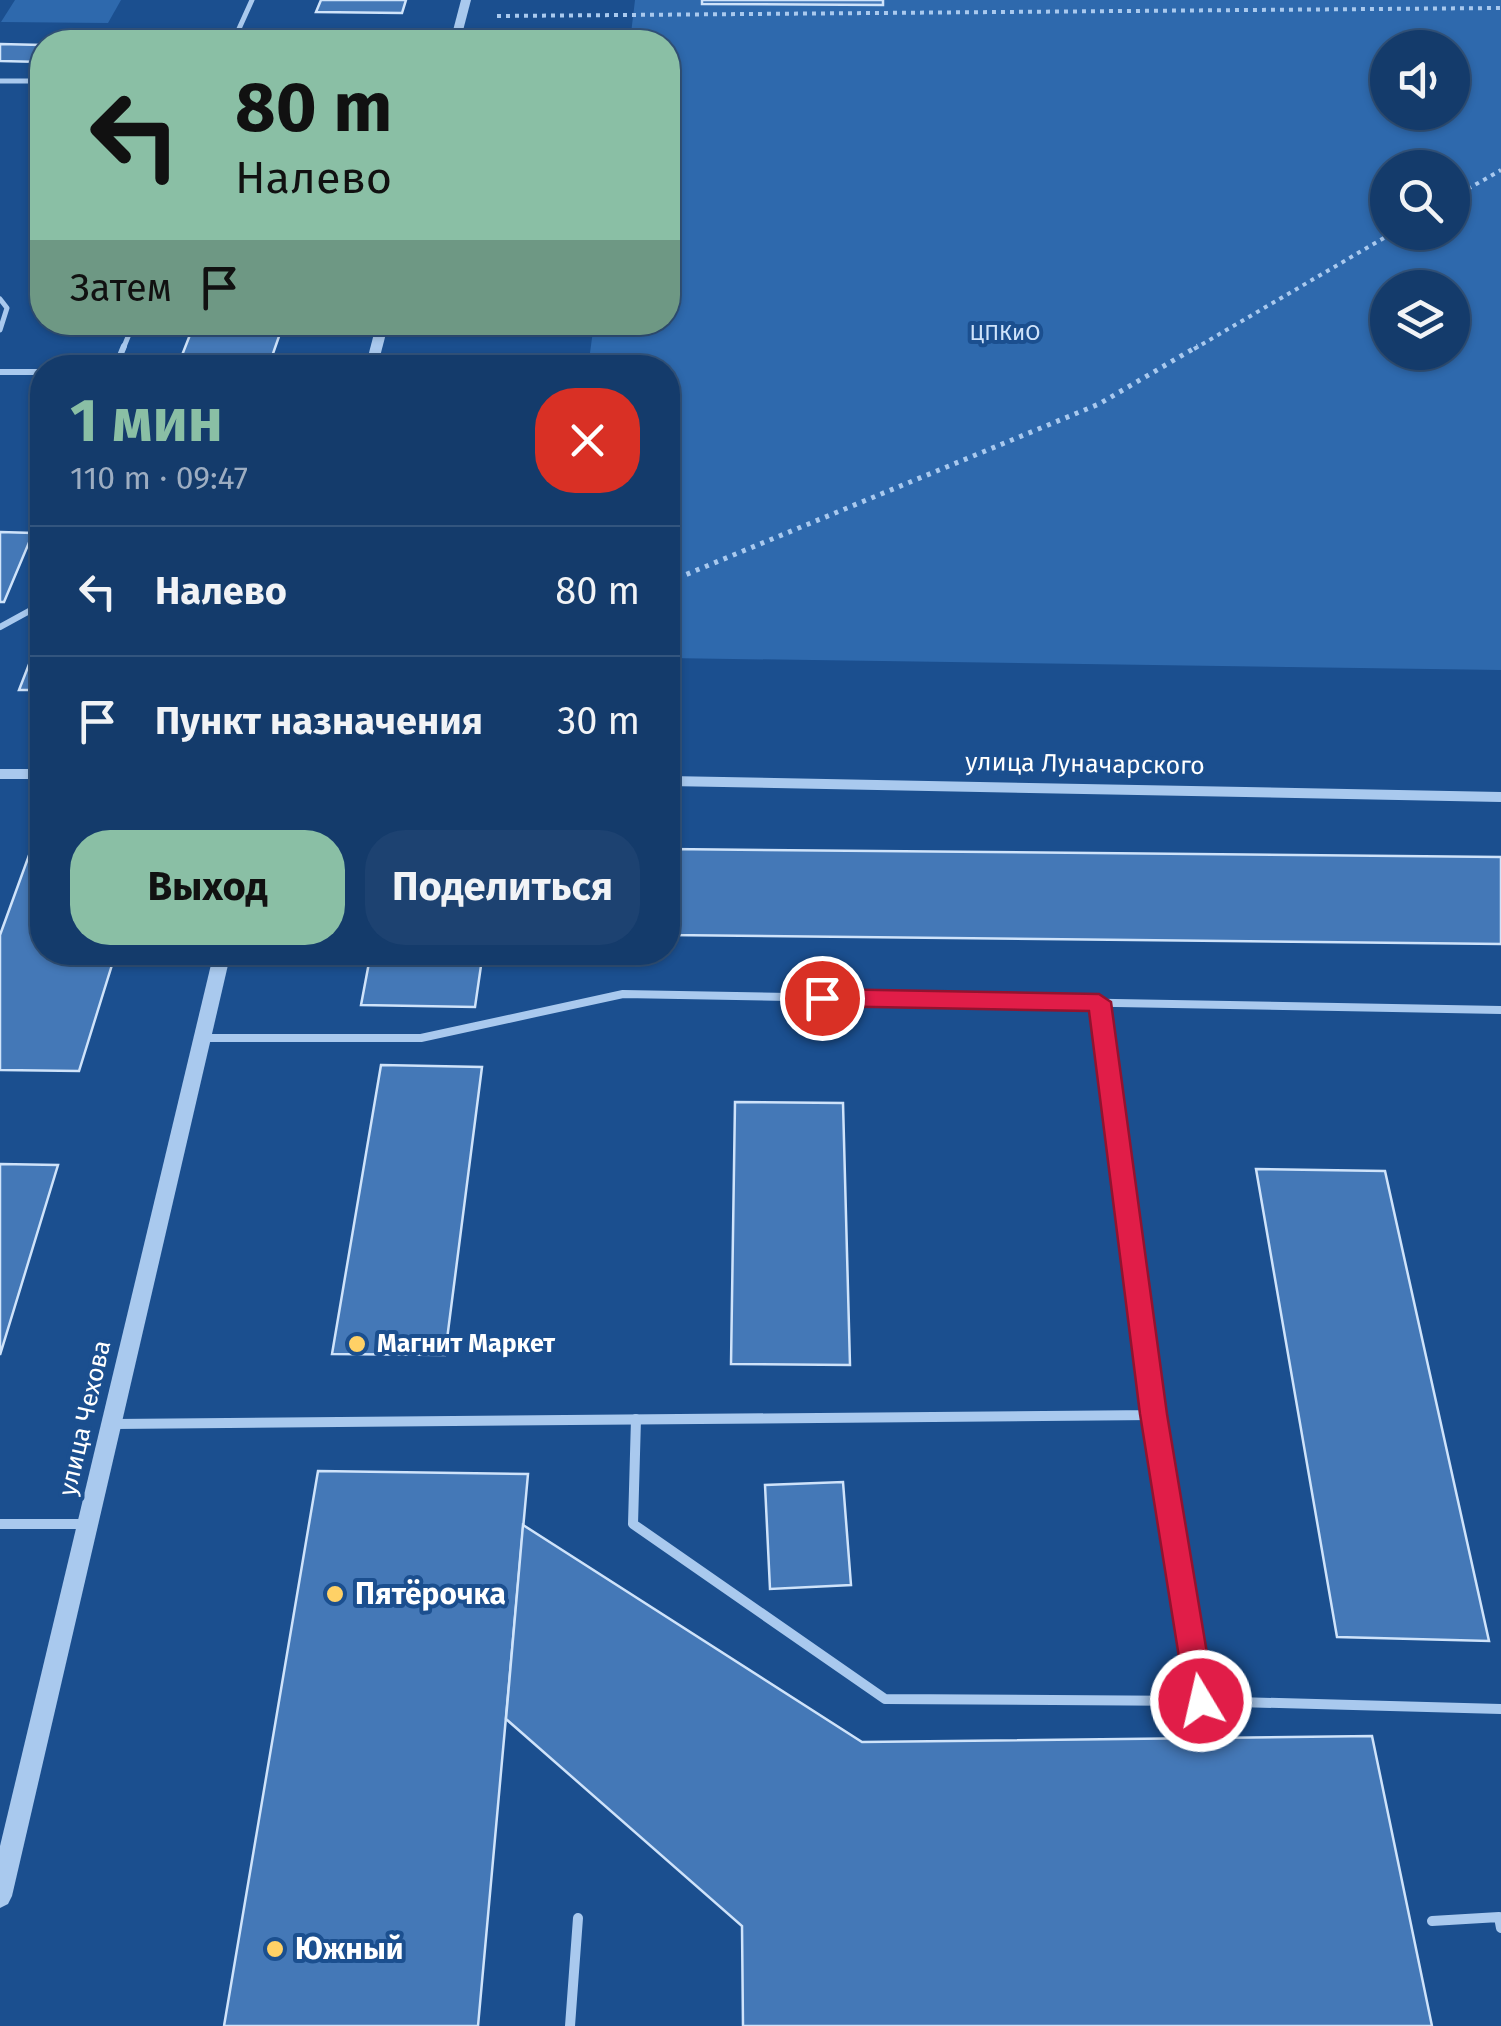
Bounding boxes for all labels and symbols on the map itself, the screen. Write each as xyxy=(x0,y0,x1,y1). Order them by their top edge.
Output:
park label: ЦПКиО xyxy=(970,319,1040,346)
street label: улица Луначарского xyxy=(965,747,1205,781)
pin xyxy=(780,956,865,1041)
place label: Магнит Маркет xyxy=(377,1329,555,1359)
marker: Магнит Маркет xyxy=(346,1333,368,1355)
street label: улица Чехова xyxy=(53,1337,117,1499)
place label: Пятёрочка xyxy=(355,1576,506,1612)
marker: Пятёрочка xyxy=(324,1583,346,1605)
position arrow xyxy=(1149,1649,1253,1753)
place label: Южный xyxy=(295,1931,404,1967)
marker: Южный xyxy=(264,1938,286,1960)

